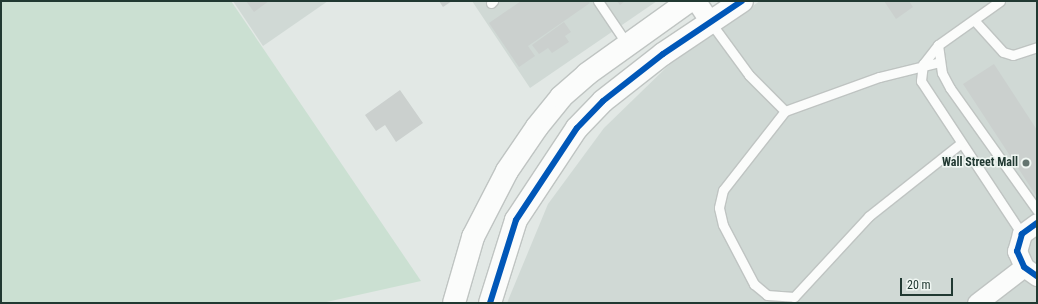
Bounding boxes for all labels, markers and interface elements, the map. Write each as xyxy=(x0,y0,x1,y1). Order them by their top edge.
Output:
place label: Wall Street Mall xyxy=(942,156,1018,170)
marker: Wall Street Mall xyxy=(1021,158,1031,168)
scale bar xyxy=(902,270,955,296)
text: 20 m xyxy=(907,278,931,292)

